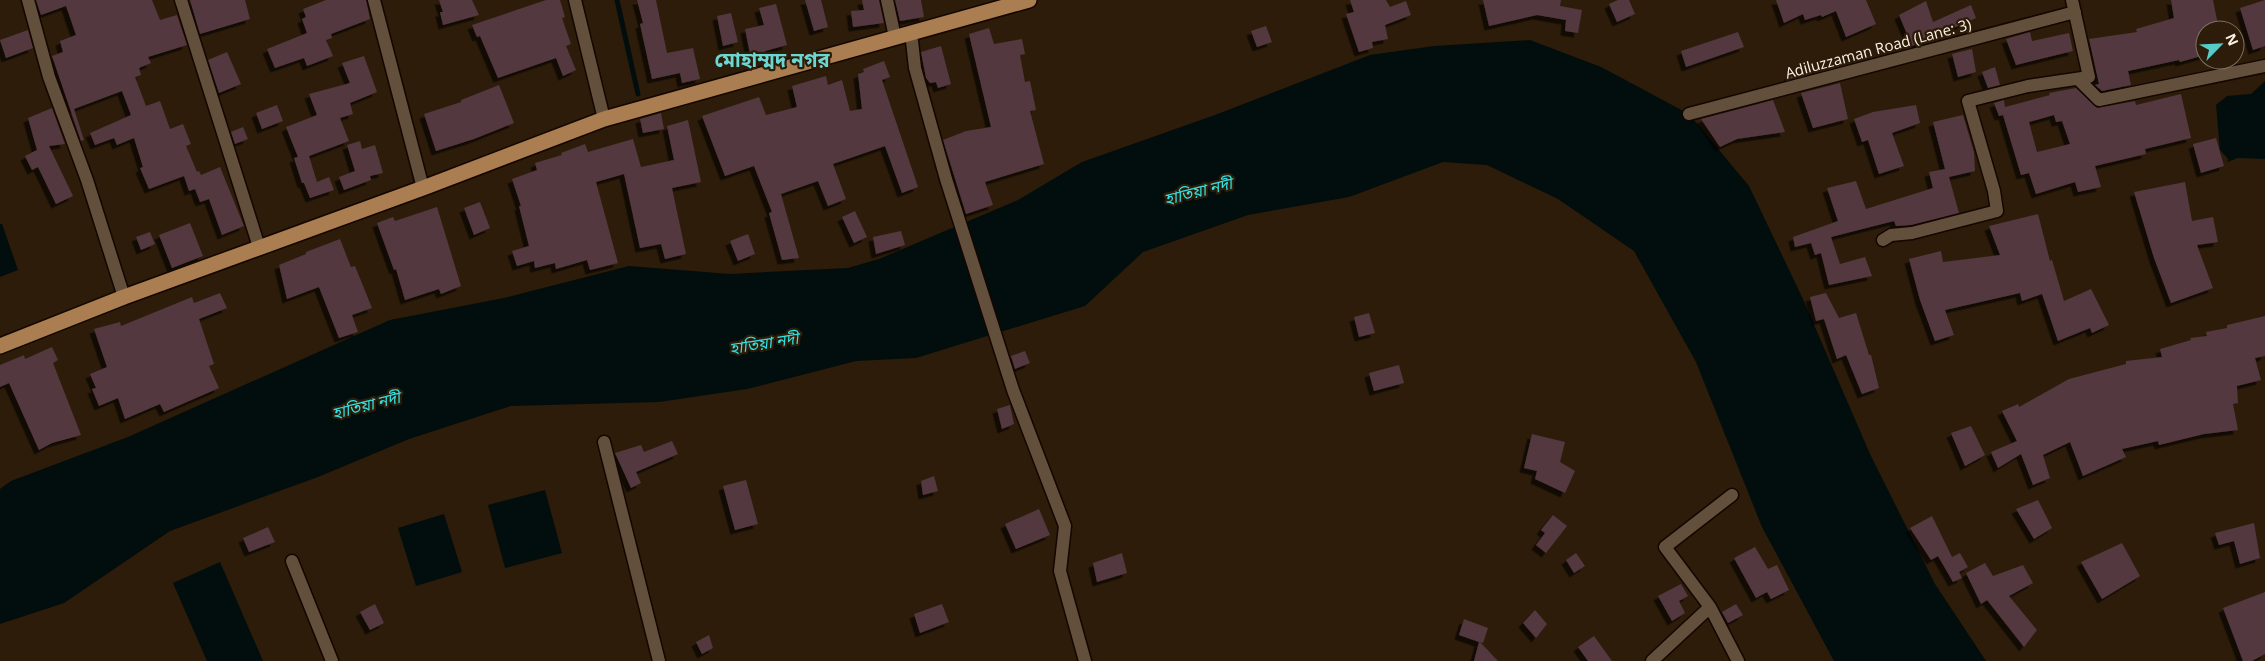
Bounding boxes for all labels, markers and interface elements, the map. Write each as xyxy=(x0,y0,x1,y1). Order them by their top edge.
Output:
street label: Adiluzzaman Road (Lane: 3) xyxy=(1783,14,1973,82)
north arrow xyxy=(2195,20,2245,70)
text: N xyxy=(2221,30,2243,49)
district label: মোহাম্মদ নগর xyxy=(715,46,830,73)
water label: হাতিয়া নদী xyxy=(1162,171,1237,210)
water label: হাতিয়া নদী xyxy=(728,326,803,359)
water label: হাতিয়া নদী xyxy=(330,385,405,424)

